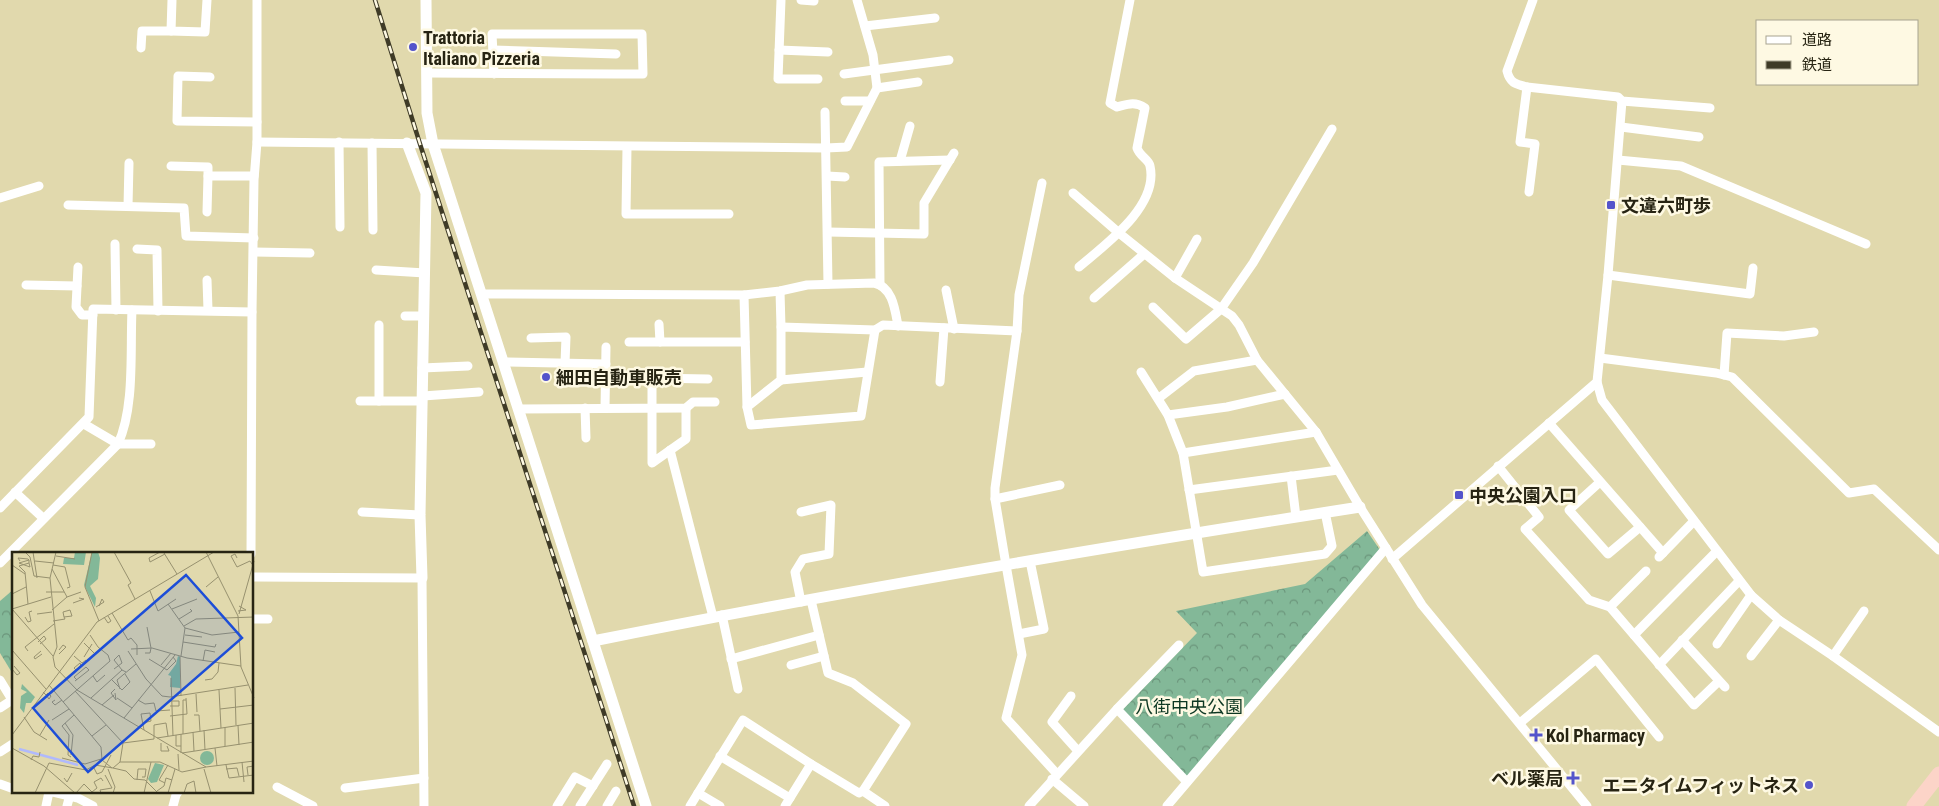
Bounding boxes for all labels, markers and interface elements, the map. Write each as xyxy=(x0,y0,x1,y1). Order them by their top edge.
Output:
legend xyxy=(1756,20,1919,85)
place label: Trattoria Italiano Pizzeria xyxy=(423,27,540,69)
text: 道路 xyxy=(1802,31,1832,49)
marker: Trattoria Italiano Pizzeria xyxy=(407,41,419,53)
text: 鉄道 xyxy=(1802,56,1832,74)
place label: 文違六町歩 xyxy=(1621,195,1711,216)
marker: 文違六町歩 xyxy=(1605,199,1617,211)
place label: 細田自動車販売 xyxy=(556,367,682,388)
marker: 細田自動車販売 xyxy=(540,371,552,383)
place label: 中央公園入口 xyxy=(1469,485,1577,506)
marker: 中央公園入口 xyxy=(1453,489,1465,501)
inset map xyxy=(12,552,254,794)
park label: 八街中央公園 xyxy=(1135,696,1243,717)
place label: Kol Pharmacy xyxy=(1546,725,1645,746)
marker: Kol Pharmacy xyxy=(1530,729,1542,741)
place label: ベル薬局 xyxy=(1491,768,1563,789)
marker: ベル薬局 xyxy=(1567,772,1579,784)
place label: エニタイムフィットネス xyxy=(1603,775,1799,796)
marker: エニタイムフィットネス xyxy=(1803,779,1815,791)

